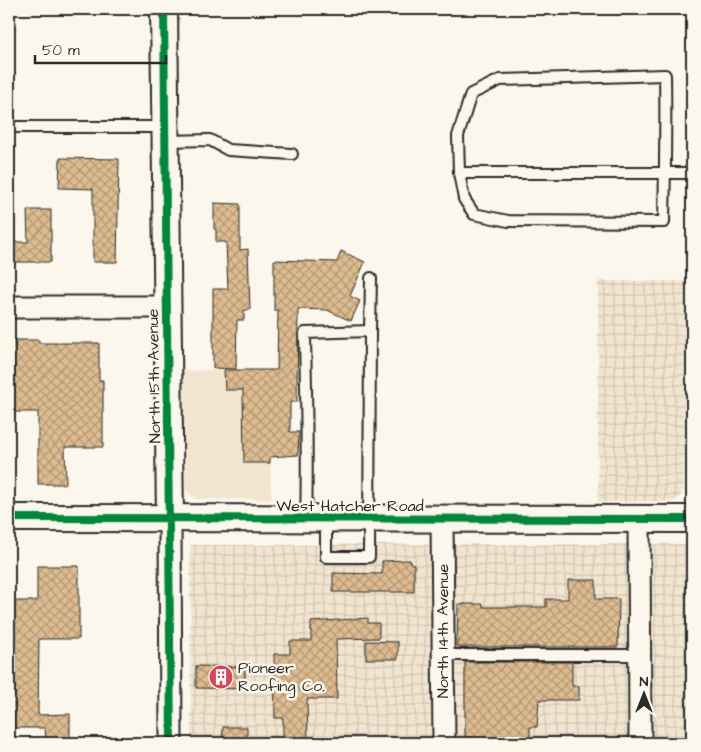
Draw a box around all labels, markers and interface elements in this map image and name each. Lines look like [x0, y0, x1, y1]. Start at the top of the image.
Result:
scale bar [35, 32, 166, 64]
text: 50 m [42, 40, 80, 61]
street label: North 15th Avenue [142, 308, 166, 444]
street label: West Hatcher Road [276, 495, 424, 517]
street label: North 14th Avenue [432, 563, 454, 698]
place label: Pioneer Roofing Co. [238, 657, 325, 698]
building icon: Pioneer Roofing Co. [208, 664, 234, 690]
north arrow [618, 670, 668, 720]
text: N [640, 672, 649, 692]

